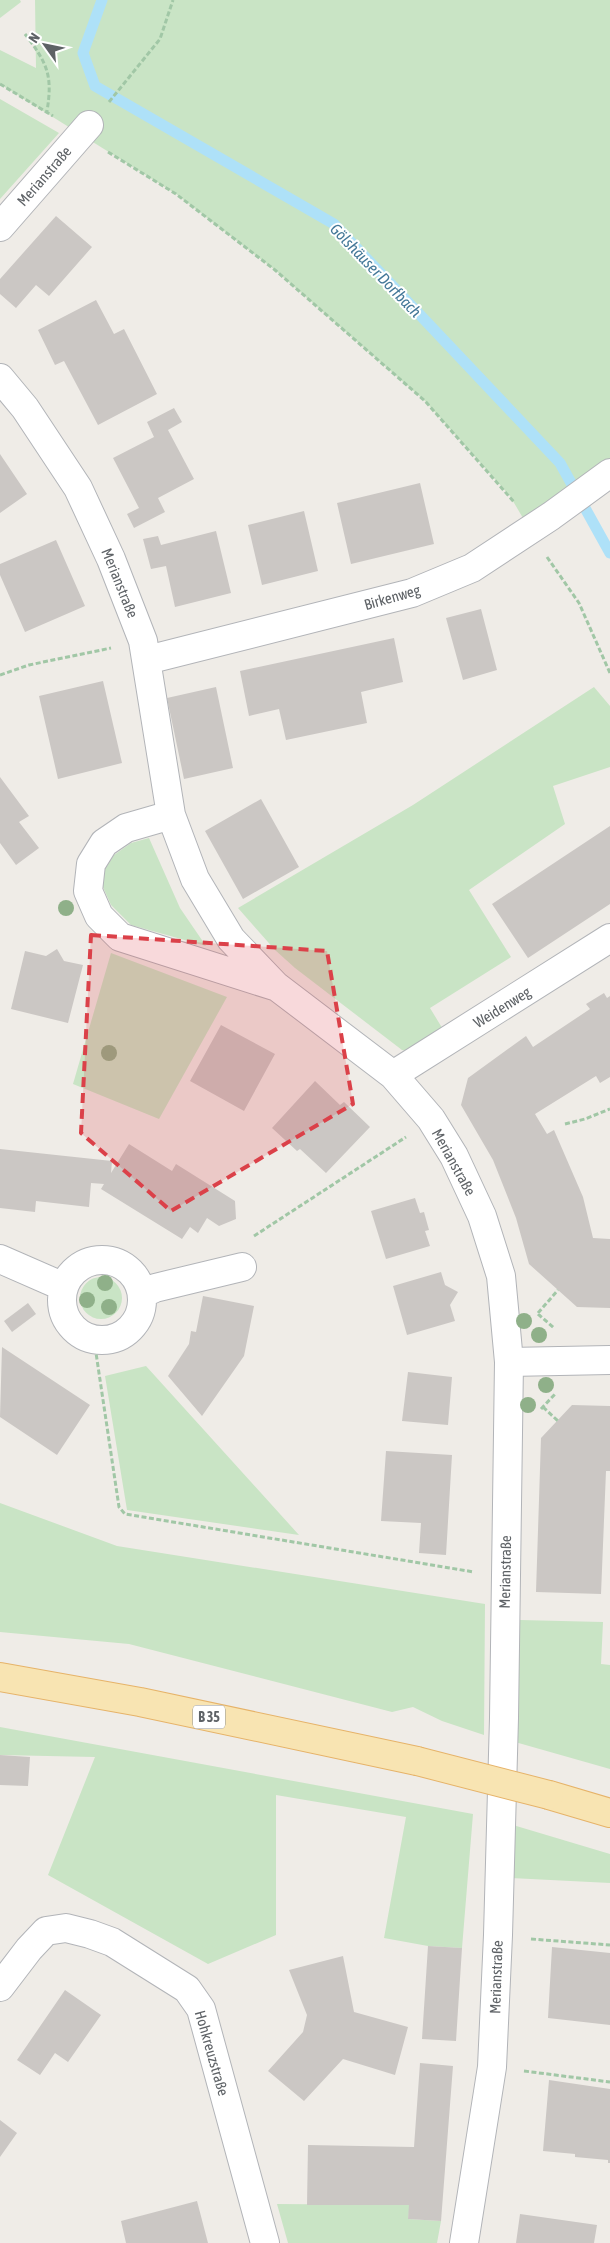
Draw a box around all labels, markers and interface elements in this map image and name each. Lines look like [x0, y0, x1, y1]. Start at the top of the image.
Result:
north arrow [20, 20, 70, 70]
text: N [25, 30, 43, 46]
street label: Merianstraße [13, 143, 75, 209]
water label: Gölshäuser Dorfbach [327, 220, 425, 321]
street label: Merianstraße [98, 546, 142, 620]
street label: Birkenweg [362, 581, 422, 613]
street label: Weidenweg [470, 983, 534, 1031]
street label: Merianstraße [429, 1126, 479, 1198]
street label: Merianstraße [496, 1535, 514, 1609]
road number: B 35 [193, 1705, 225, 1728]
street label: Merianstraße [486, 1940, 506, 2014]
street label: Hohkreuzstraße [192, 2008, 232, 2098]

